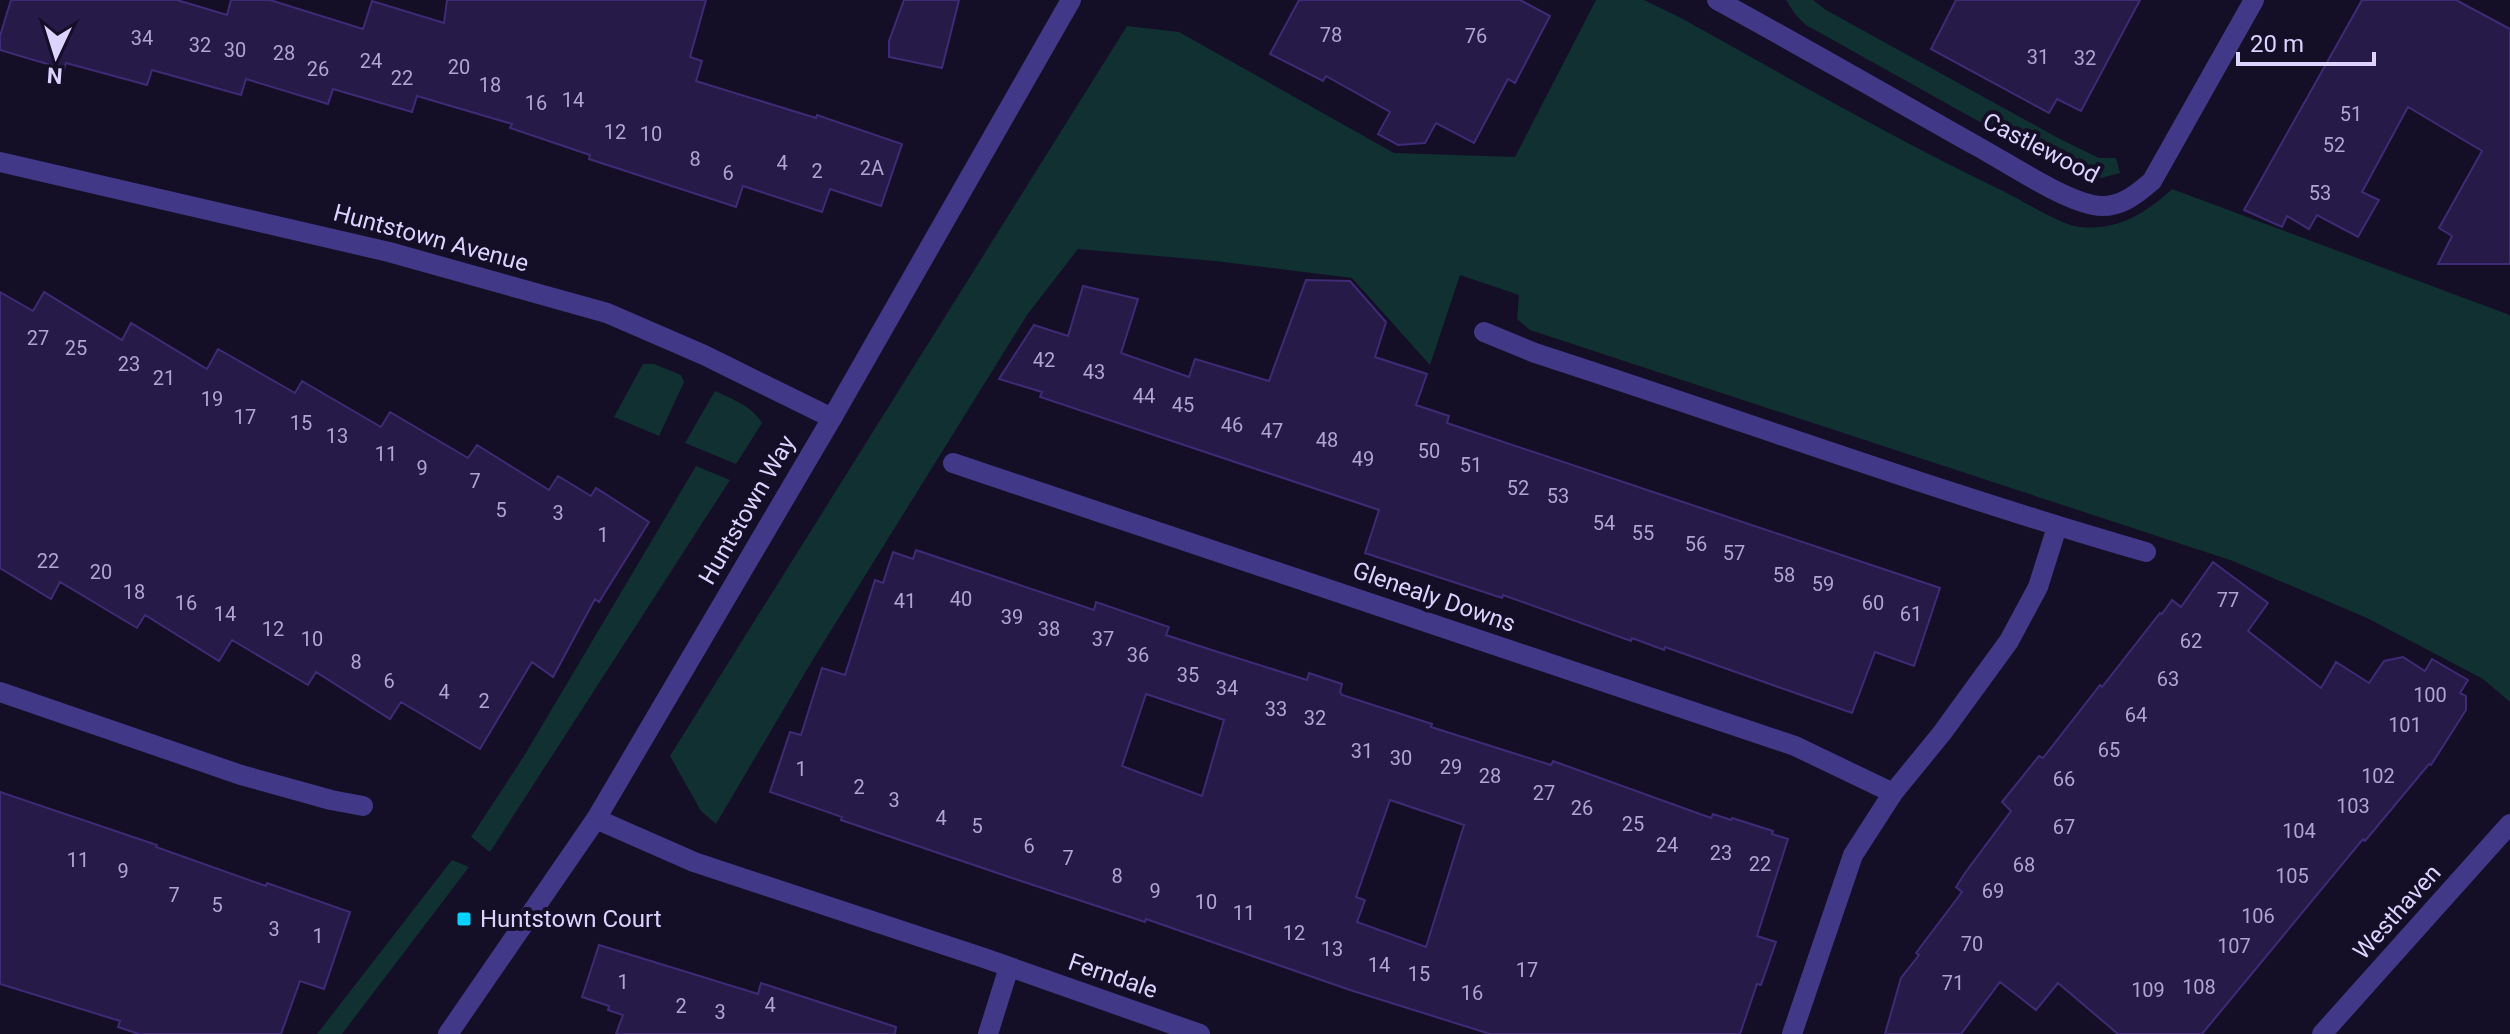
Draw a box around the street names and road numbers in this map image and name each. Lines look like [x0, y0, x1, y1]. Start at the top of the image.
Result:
street label: Castlewood [1978, 107, 2104, 189]
street label: Huntstown Avenue [330, 198, 532, 278]
street label: Huntstown Way [693, 430, 801, 590]
street label: Glenealy Downs [1349, 556, 1519, 638]
street label: Westhaven [2347, 859, 2447, 965]
street label: Ferndale [1065, 948, 1161, 1004]

